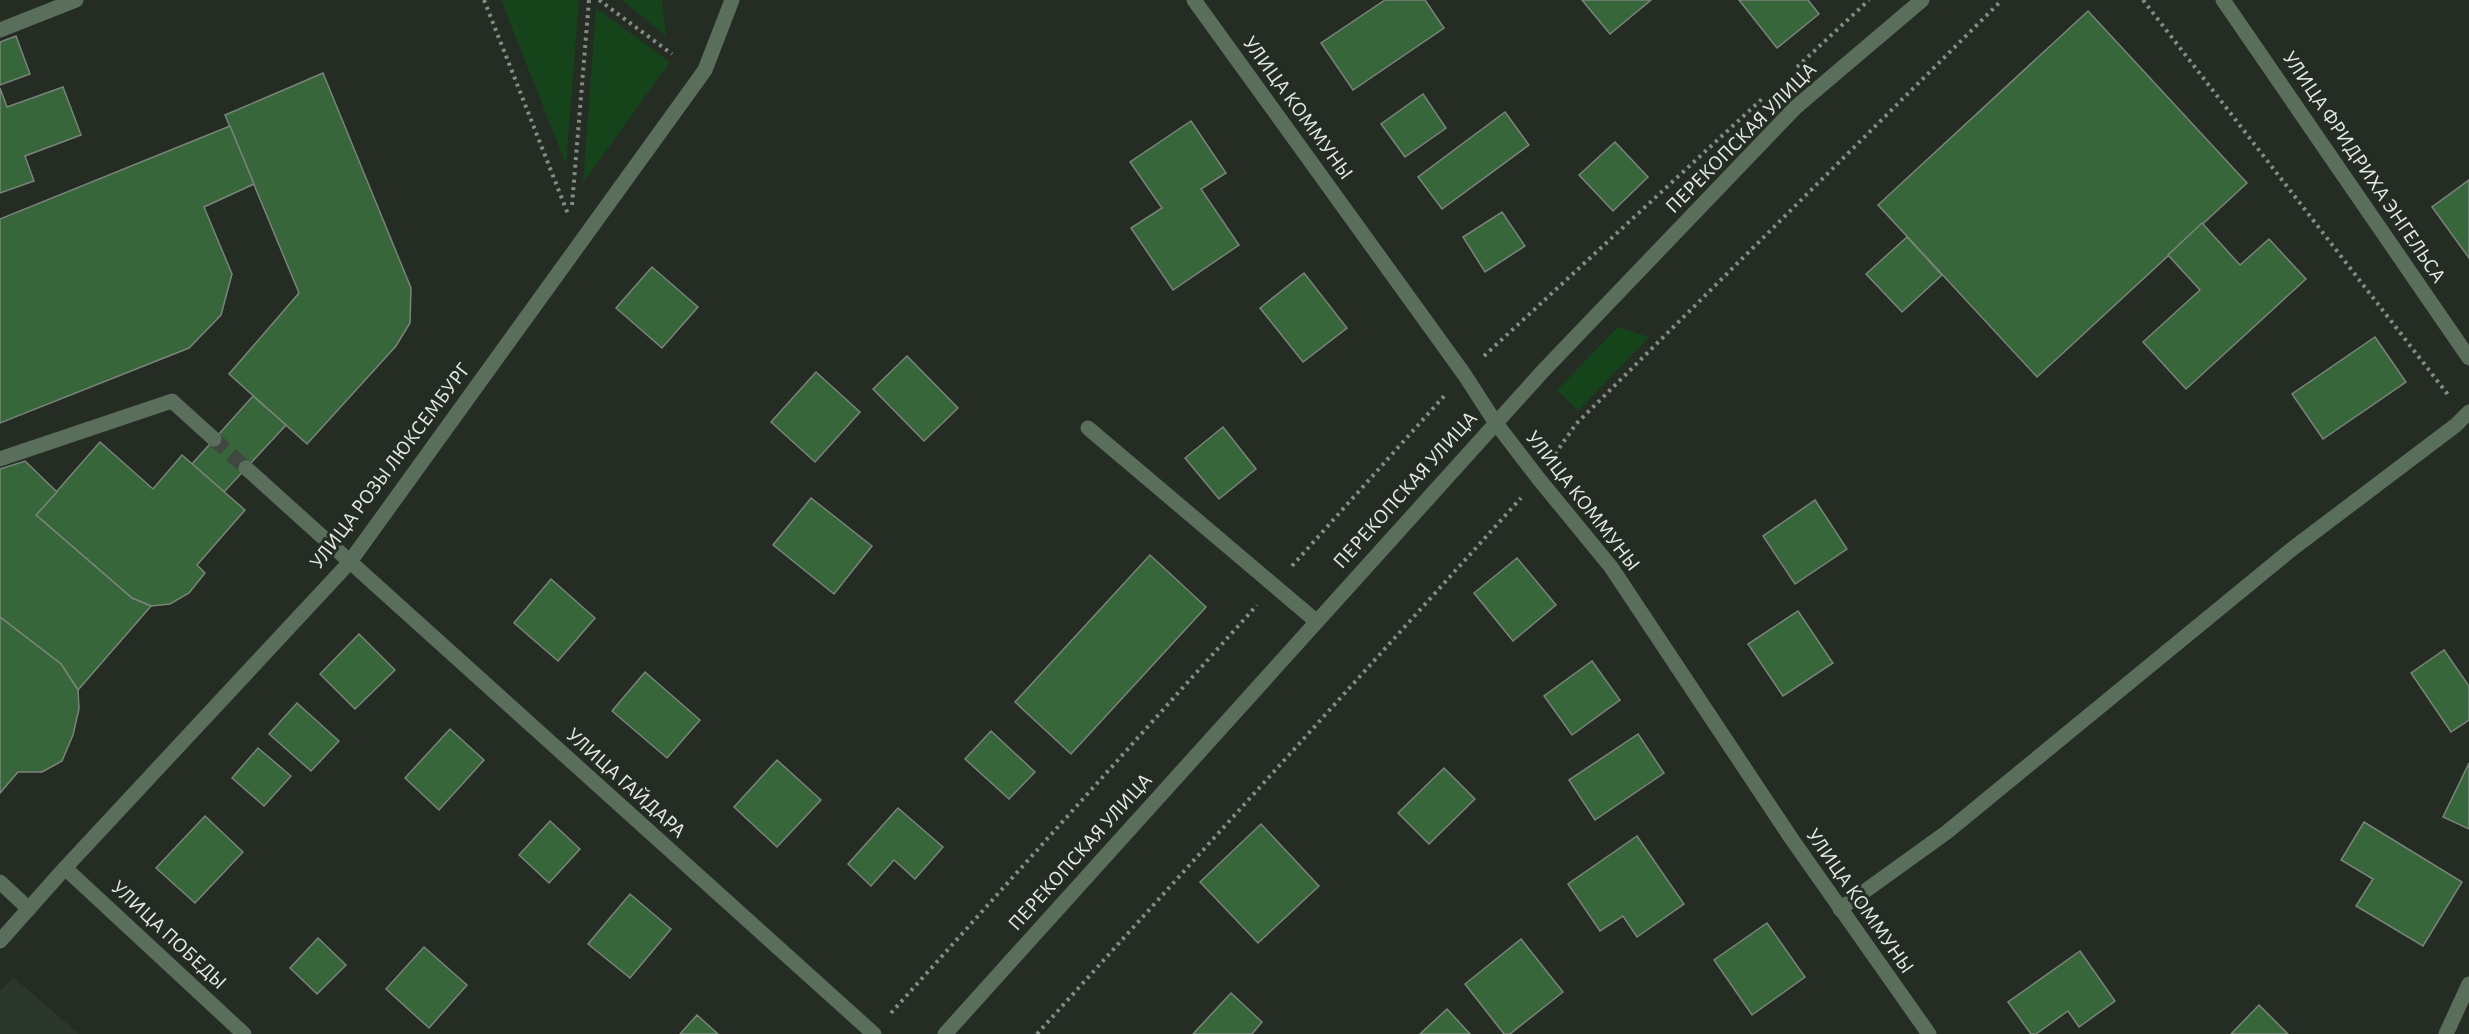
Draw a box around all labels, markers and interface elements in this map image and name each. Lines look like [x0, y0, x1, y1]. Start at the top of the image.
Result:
street label: УЛИЦА КОММУНЫ [1239, 32, 1357, 184]
street label: УЛИЦА ФРИДРИХА ЭНГЕЛЬСА [2279, 47, 2449, 287]
street label: ПЕРЕКОПСКАЯ УЛИЦА [1662, 59, 1820, 217]
street label: УЛИЦА РОЗЫ ЛЮКСЕМБУРГ [306, 359, 474, 573]
street label: ПЕРЕКОПСКАЯ УЛИЦА [1329, 407, 1481, 573]
street label: УЛИЦА КОММУНЫ [1522, 427, 1644, 575]
street label: УЛИЦА ГАЙДАРА [562, 723, 690, 842]
street label: ПЕРЕКОПСКАЯ УЛИЦА [1004, 769, 1156, 935]
street label: УЛИЦА КОММУНЫ [1802, 825, 1918, 977]
street label: УЛИЦА ПОБЕДЫ [107, 877, 231, 993]

